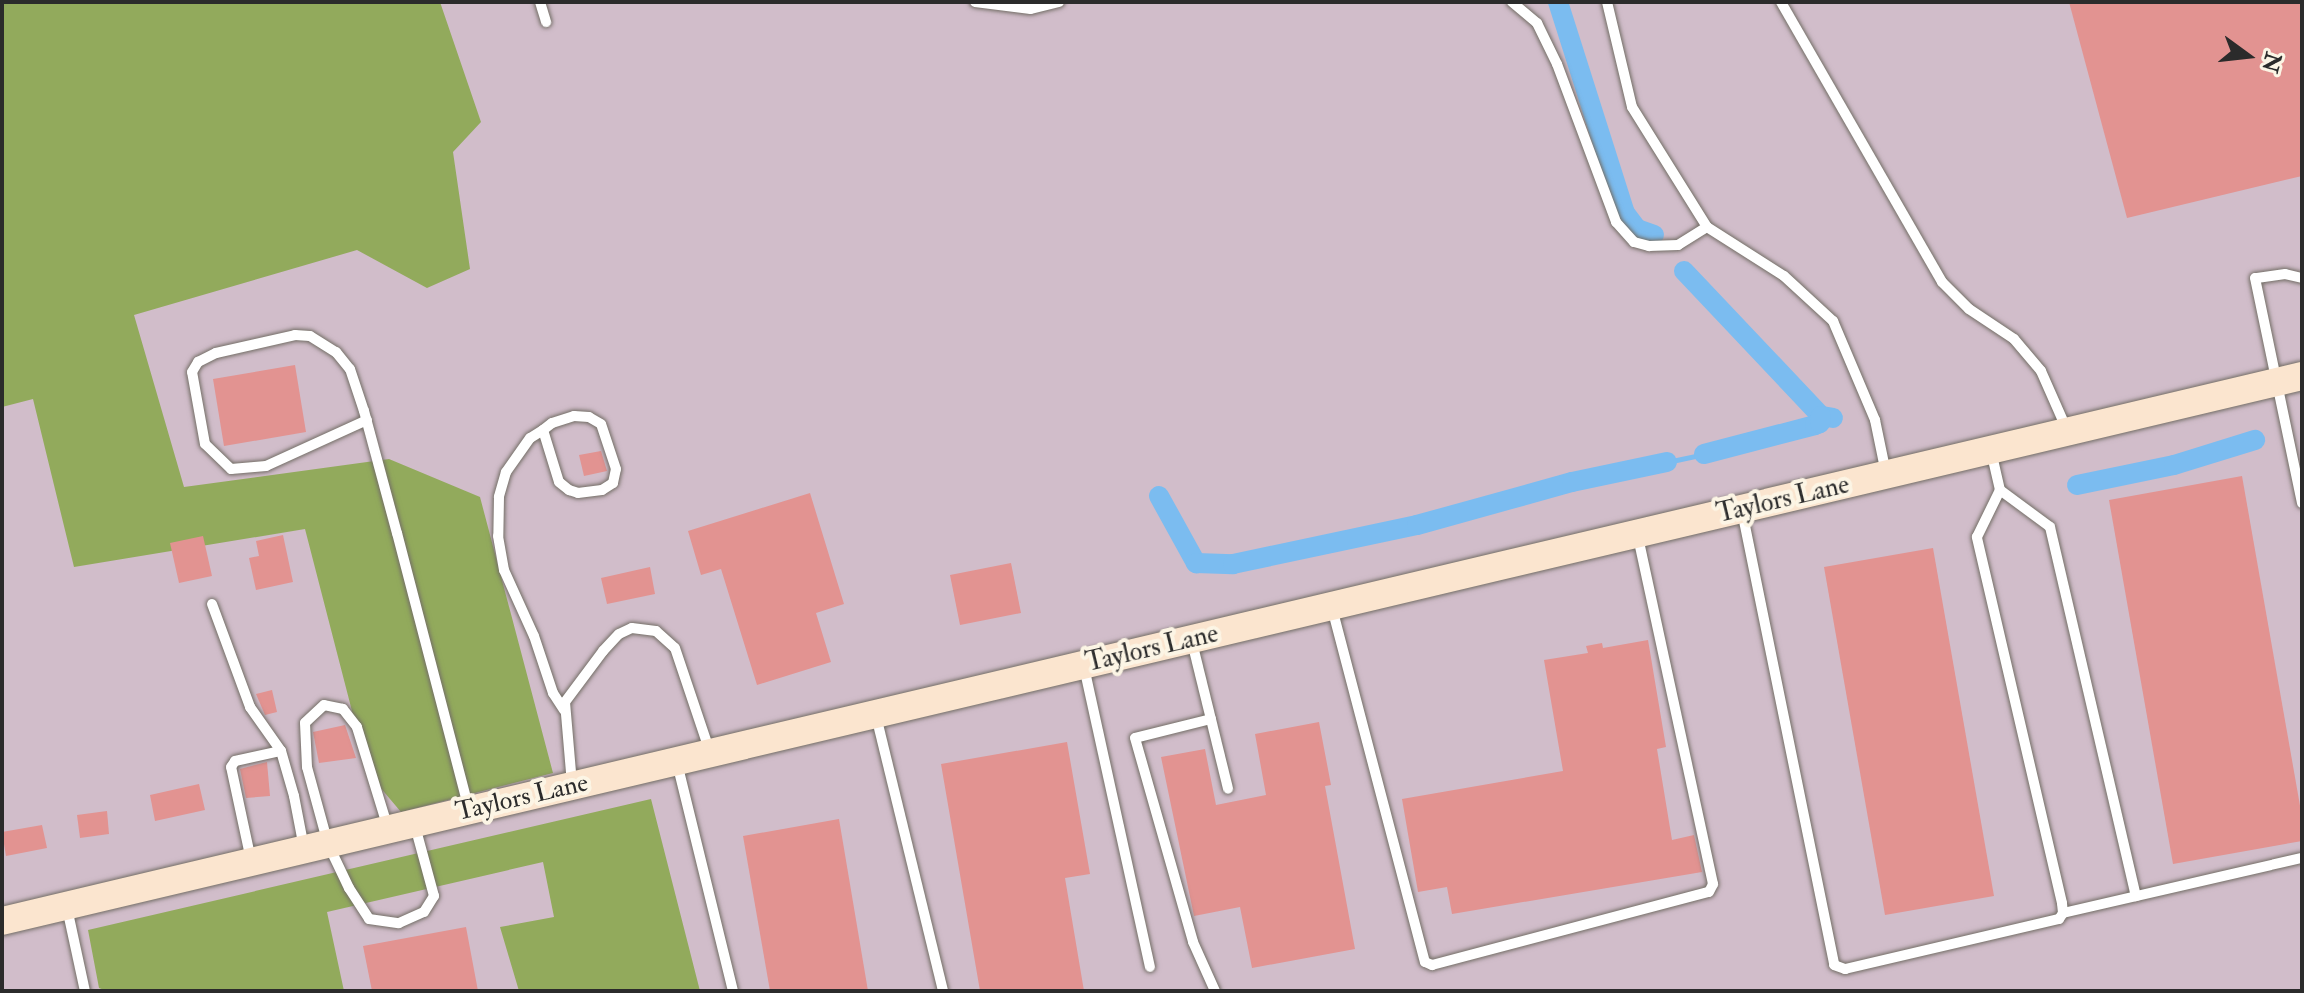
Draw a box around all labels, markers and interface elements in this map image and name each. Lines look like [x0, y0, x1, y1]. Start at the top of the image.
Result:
north arrow [2208, 16, 2288, 96]
text: N [2255, 49, 2287, 75]
street label: Taylors Lane [1714, 470, 1852, 530]
street label: Taylors Lane [1083, 619, 1221, 679]
street label: Taylors Lane [453, 768, 591, 828]

